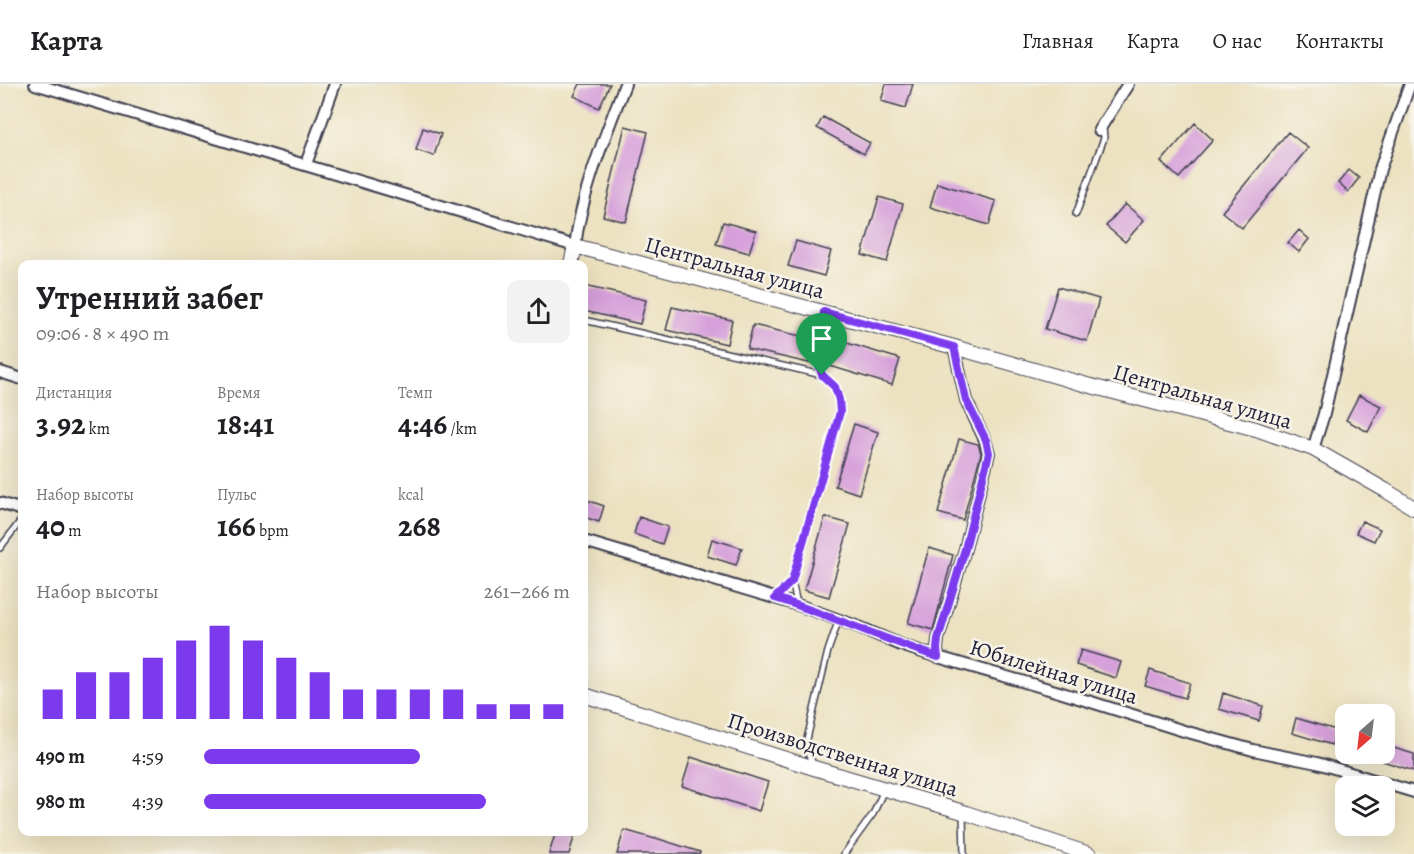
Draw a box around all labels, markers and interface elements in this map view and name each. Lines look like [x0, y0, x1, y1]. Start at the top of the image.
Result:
text: Карта [30, 22, 103, 60]
text: Главная [1022, 27, 1094, 55]
text: Карта [1127, 27, 1179, 55]
text: О нас [1212, 27, 1262, 55]
text: Контакты [1295, 27, 1384, 55]
street label: Центральная улица [642, 230, 829, 307]
text: Утренний забег [36, 275, 263, 320]
button: share [507, 280, 570, 343]
pin [796, 313, 847, 375]
text: 09:06 · 8 × 490 m [36, 320, 169, 347]
icon: arrive [805, 322, 838, 355]
street label: Центральная улица [1110, 357, 1296, 437]
text: Дистанция [36, 382, 112, 404]
text: Время [217, 382, 261, 404]
text: Темп [398, 382, 433, 404]
text: 3.92 [36, 404, 86, 444]
text: 18:41 [217, 404, 274, 444]
text: 4:46 [398, 404, 447, 444]
text: km [86, 418, 110, 440]
text: /km [447, 418, 477, 440]
text: Набор высоты [36, 484, 134, 506]
text: Пульс [217, 484, 257, 506]
text: kcal [398, 484, 424, 506]
text: 40 [36, 506, 65, 546]
text: 166 [217, 506, 256, 546]
text: 268 [398, 506, 441, 546]
text: m [65, 520, 82, 542]
text: bpm [256, 520, 289, 542]
text: Набор высоты [36, 578, 159, 605]
text: 261–266 m [484, 578, 570, 605]
street label: Юбилейная улица [966, 632, 1142, 712]
north arrow [1335, 704, 1395, 764]
map controls [1335, 704, 1395, 836]
street label: Производственная улица [724, 706, 963, 805]
text: 490 m [36, 743, 85, 770]
text: 4:59 [132, 743, 164, 770]
button: layers [1335, 776, 1395, 836]
text: 980 m [36, 788, 85, 815]
text: 4:39 [132, 788, 163, 815]

